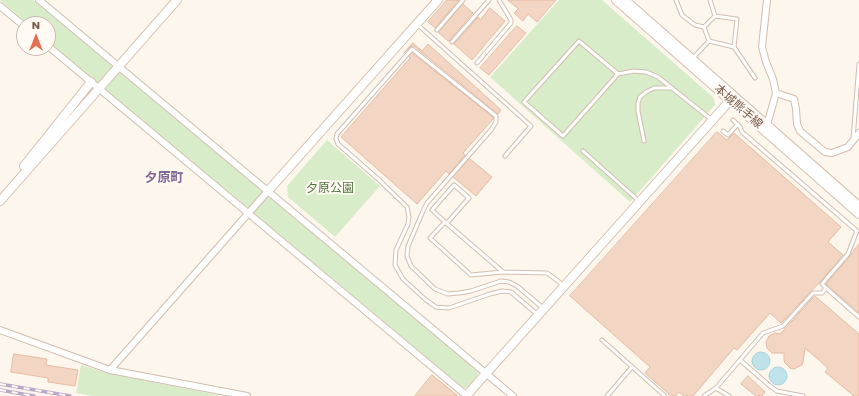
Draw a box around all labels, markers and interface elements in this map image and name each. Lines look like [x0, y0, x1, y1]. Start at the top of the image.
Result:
north arrow [16, 16, 56, 56]
text: N [32, 17, 40, 33]
street label: 本城熊手線 [711, 82, 765, 132]
district label: 夕原町 [145, 171, 183, 187]
park label: 夕原公園 [306, 182, 354, 196]

